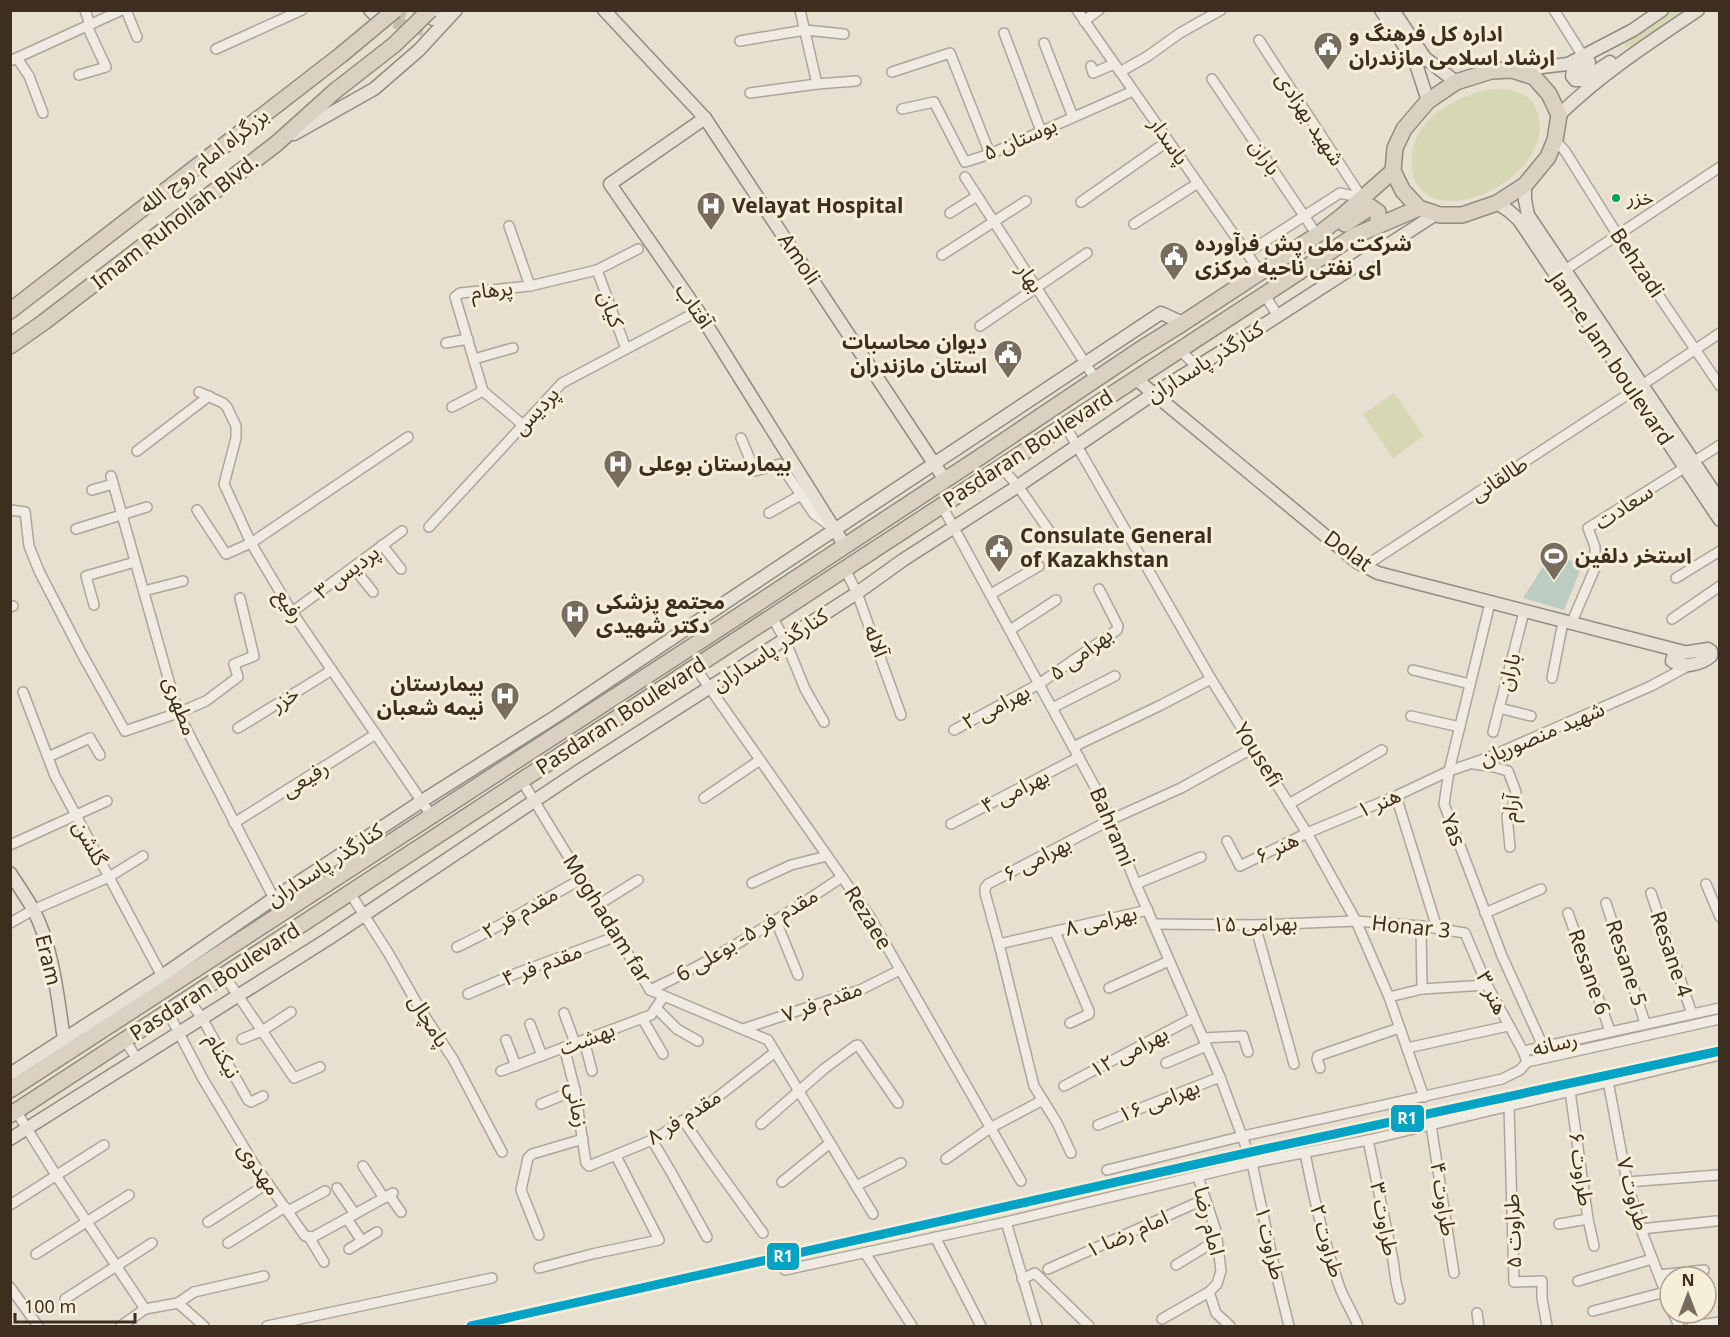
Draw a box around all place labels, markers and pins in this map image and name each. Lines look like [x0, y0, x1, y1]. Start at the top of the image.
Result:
place label: اداره کل فرهنگ و ارشاد اسلامی مازندران [1349, 12, 1555, 80]
public building icon: اداره کل فرهنگ و ارشاد اسلامی مازندران [1312, 30, 1344, 72]
place label: خزر [1626, 178, 1654, 220]
place label: Velayat Hospital [732, 184, 903, 228]
hospital icon: Velayat Hospital [695, 190, 727, 232]
marker: خزر [1610, 192, 1622, 204]
place label: شرکت ملی پش فرآورده ای نفتی ناحیه مرکزی [1195, 222, 1412, 290]
public building icon: شرکت ملی پش فرآورده ای نفتی ناحیه مرکزی [1158, 240, 1190, 282]
place label: دیوان محاسبات استان مازندران [842, 320, 987, 388]
public building icon: دیوان محاسبات استان مازندران [992, 338, 1024, 380]
place label: بیمارستان بوعلی [639, 442, 792, 486]
hospital icon: بیمارستان بوعلی [602, 448, 634, 490]
place label: Consulate General of Kazakhstan [1020, 514, 1213, 582]
public building icon: Consulate General of Kazakhstan [983, 532, 1015, 574]
place label: استخر دلفین [1575, 534, 1692, 578]
sports icon: استخر دلفین [1538, 540, 1570, 582]
place label: مجتمع پزشکی دکتر شهیدی [596, 580, 725, 648]
hospital icon: مجتمع پزشکی دکتر شهیدی [559, 598, 591, 640]
place label: بیمارستان نیمه شعبان [377, 662, 484, 730]
hospital icon: بیمارستان نیمه شعبان [489, 680, 521, 722]

